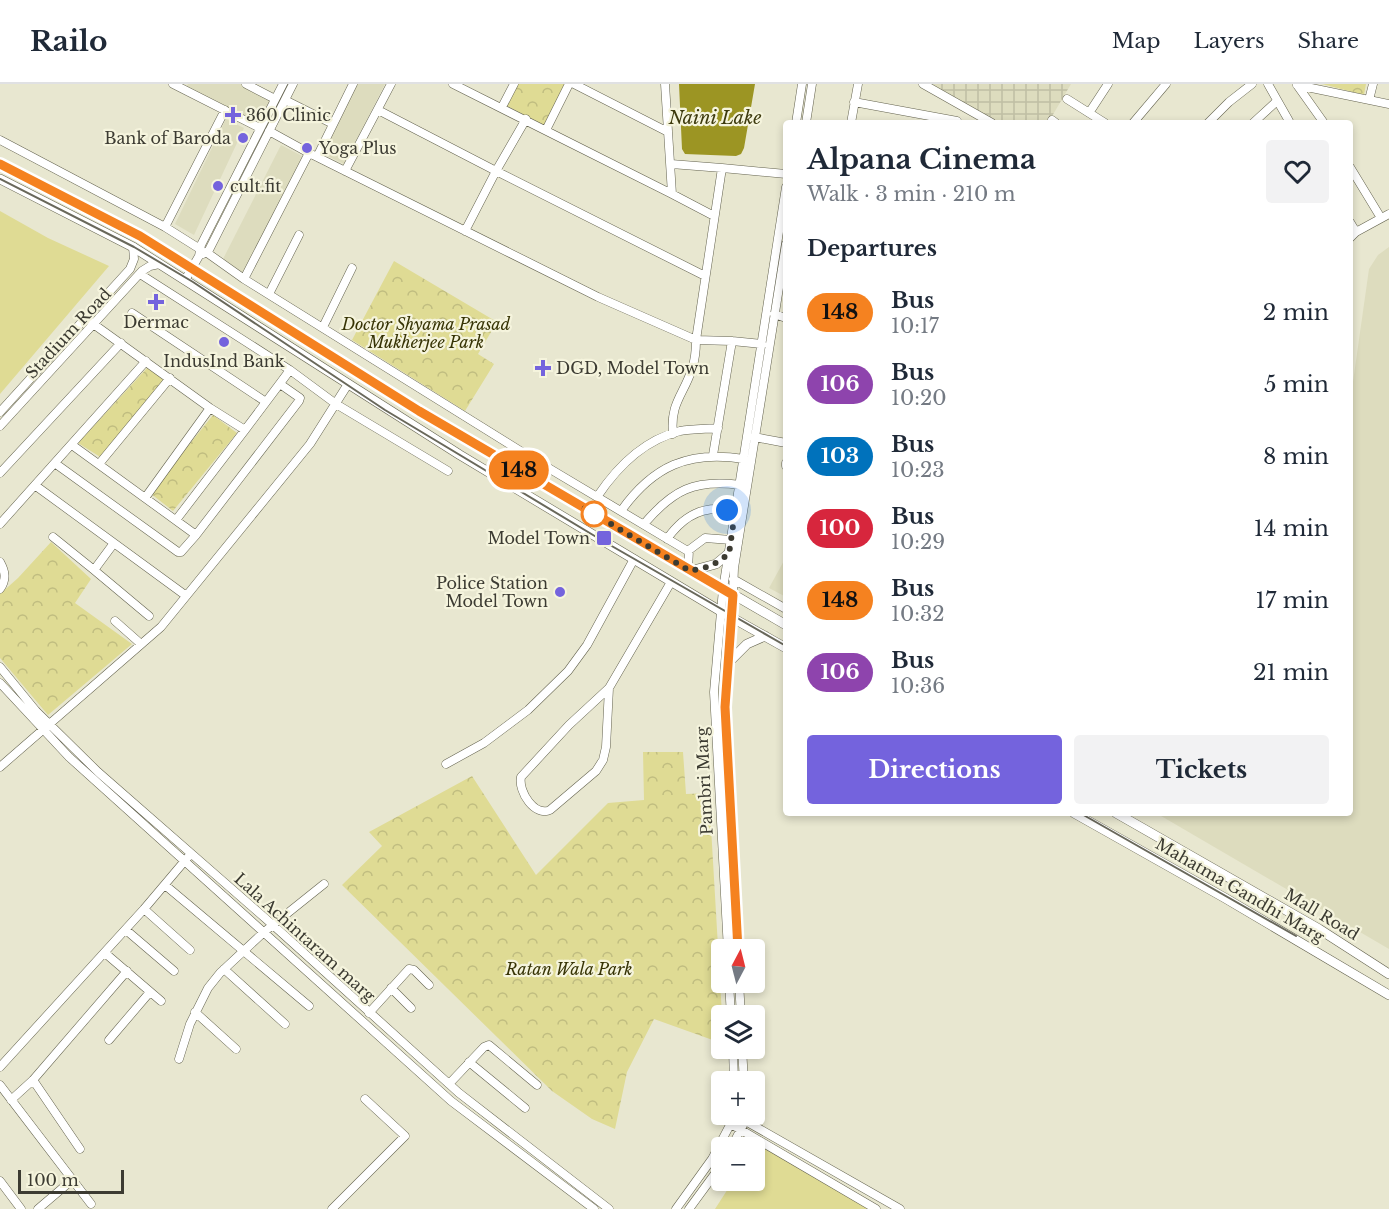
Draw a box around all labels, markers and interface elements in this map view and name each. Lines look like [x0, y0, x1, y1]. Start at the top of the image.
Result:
text: Railo [30, 24, 107, 59]
text: Map [1112, 28, 1161, 54]
text: Layers [1194, 28, 1265, 54]
text: Share [1298, 28, 1359, 54]
place label: 360 Clinic [246, 105, 331, 125]
marker: 360 Clinic [224, 106, 242, 124]
water label: Naini Lake [667, 107, 762, 129]
place label: Bank of Baroda [104, 128, 231, 148]
marker: Bank of Baroda [236, 131, 250, 145]
place label: Yoga Plus [318, 138, 397, 158]
button: heart [1266, 140, 1329, 203]
marker: Yoga Plus [300, 141, 314, 155]
text: Alpana Cinema [807, 142, 1036, 177]
place label: cult.fit [230, 176, 281, 196]
marker: cult.fit [211, 179, 225, 193]
text: Walk · 3 min · 210 m [807, 182, 1016, 206]
text: Departures [807, 235, 937, 262]
street label: Stadium Road [21, 283, 115, 382]
text: Bus [891, 287, 934, 314]
marker: Dermac [147, 293, 165, 311]
text: 148 [822, 299, 858, 325]
text: 2 min [1263, 299, 1329, 326]
place label: Dermac [123, 312, 189, 332]
park label: Doctor Shyama Prasad Mukherjee Park [341, 314, 511, 352]
text: 10:17 [891, 314, 939, 338]
marker: IndusInd Bank [217, 335, 231, 349]
place label: IndusInd Bank [163, 351, 285, 371]
place label: DGD, Model Town [556, 358, 709, 378]
marker: DGD, Model Town [534, 359, 552, 377]
text: Bus [891, 359, 934, 386]
text: 106 [820, 371, 860, 397]
text: 5 min [1264, 371, 1329, 398]
text: 10:20 [891, 386, 947, 410]
text: Bus [891, 431, 934, 458]
text: 103 [821, 443, 859, 469]
text: 8 min [1263, 443, 1329, 470]
line badge: 148 [484, 450, 554, 490]
text: 148 [501, 457, 537, 483]
text: 10:23 [891, 458, 945, 482]
your location [712, 495, 742, 525]
unlabelled marker [581, 501, 607, 527]
text: Bus [891, 503, 934, 530]
text: 100 [820, 515, 860, 541]
text: 14 min [1254, 515, 1329, 542]
place label: Model Town [487, 528, 590, 548]
marker: Model Town [595, 529, 613, 547]
text: 10:29 [891, 530, 945, 554]
place label: Police Station Model Town [436, 573, 548, 611]
text: Bus [891, 575, 934, 602]
marker: Police Station Model Town [553, 585, 567, 599]
text: 148 [822, 587, 858, 613]
text: 17 min [1256, 587, 1329, 614]
text: 10:32 [891, 602, 945, 626]
text: Bus [891, 647, 934, 674]
text: 106 [820, 659, 860, 685]
text: 21 min [1253, 659, 1329, 686]
text: 10:36 [891, 674, 945, 698]
street label: Pambri Marg [691, 726, 717, 836]
button: Directions [807, 735, 1062, 804]
button: Tickets [1074, 735, 1329, 804]
street label: Mahatma Gandhi Marg [1152, 833, 1328, 947]
street label: Lala Achintaram marg [230, 868, 380, 1006]
street label: Mall Road [1281, 884, 1363, 944]
north arrow [711, 939, 765, 993]
map controls [711, 939, 765, 1191]
park label: Ratan Wala Park [504, 959, 633, 979]
button: layers [711, 1005, 765, 1059]
button: + [711, 1071, 765, 1125]
button: − [711, 1137, 765, 1191]
scale bar [18, 1167, 124, 1194]
text: 100 m [27, 1170, 79, 1190]

